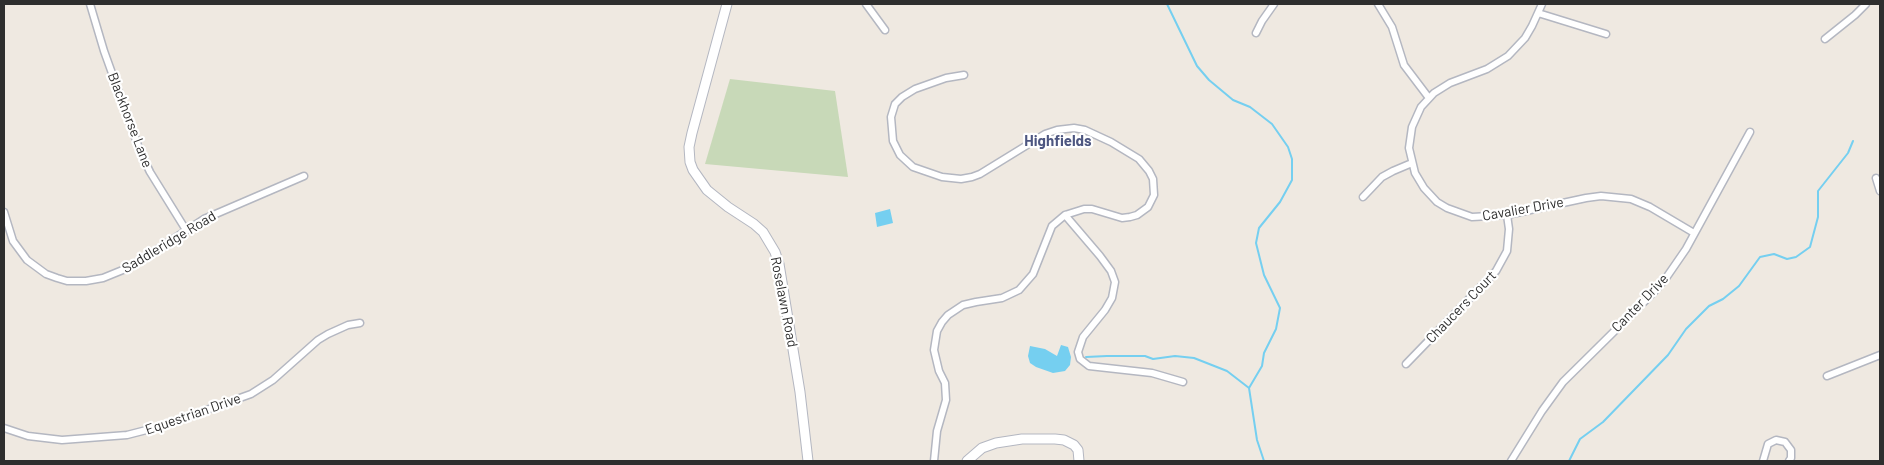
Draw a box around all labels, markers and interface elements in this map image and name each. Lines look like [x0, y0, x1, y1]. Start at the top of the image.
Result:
street label: Blackhorse Lane [104, 70, 156, 170]
district label: Highfields [1024, 132, 1092, 150]
street label: Cavalier Drive [1481, 194, 1565, 224]
street label: Saddleridge Road [119, 207, 219, 277]
street label: Roselawn Road [767, 255, 801, 349]
street label: Chaucers Court [1422, 267, 1500, 347]
street label: Canter Drive [1608, 270, 1672, 336]
street label: Equestrian Drive [143, 390, 243, 438]

